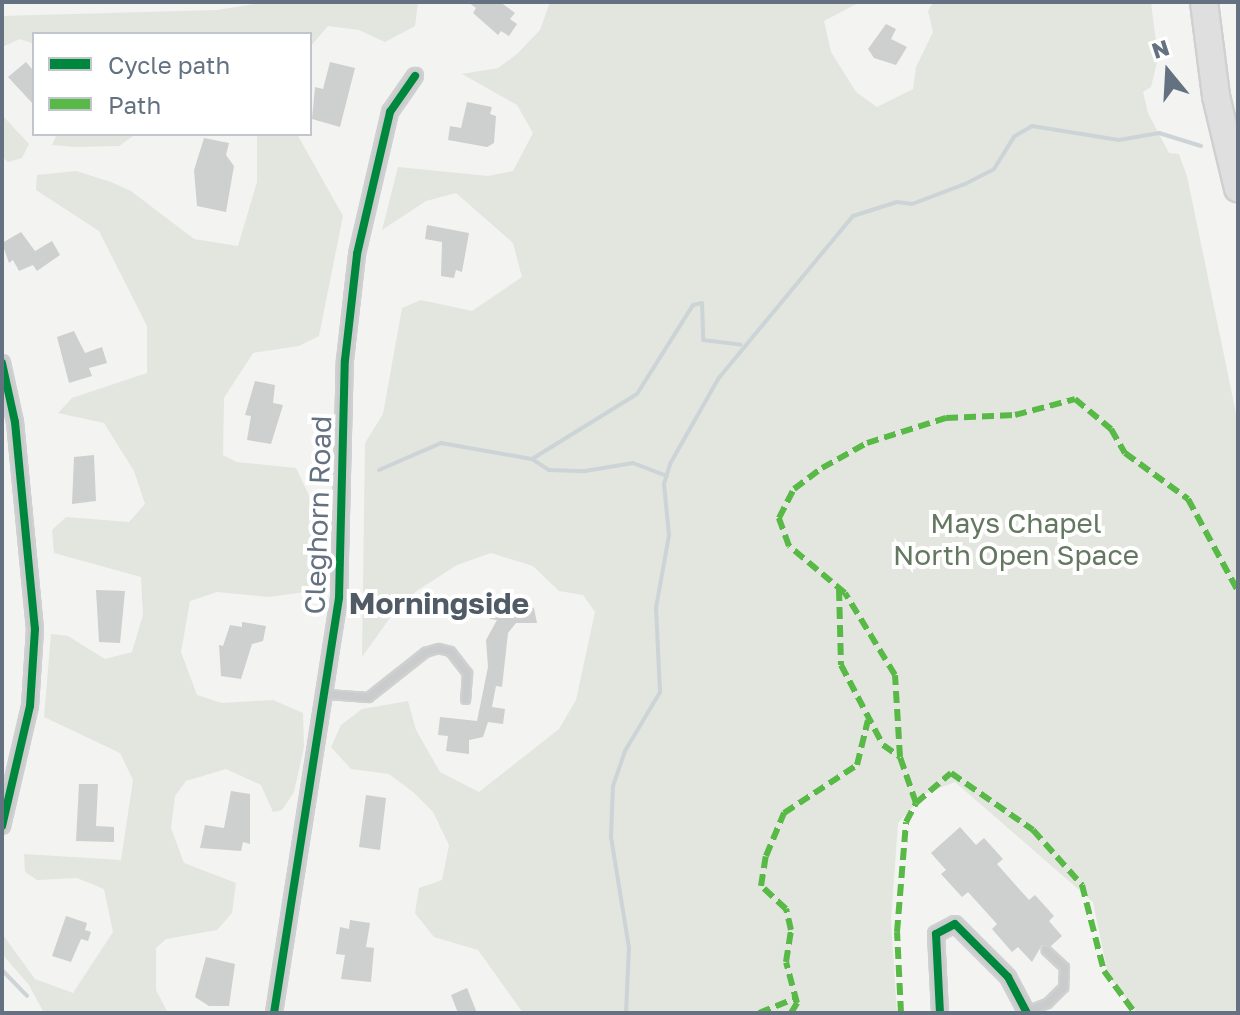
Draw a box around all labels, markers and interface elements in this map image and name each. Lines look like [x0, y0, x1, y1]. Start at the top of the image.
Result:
legend [32, 32, 312, 136]
north arrow [1128, 32, 1208, 112]
text: N [1148, 33, 1173, 64]
text: Cycle path [108, 50, 230, 79]
text: Path [108, 90, 161, 119]
street label: Cleghorn Road [298, 415, 338, 615]
park label: Mays Chapel North Open Space [893, 506, 1139, 572]
district label: Morningside [349, 585, 529, 621]

